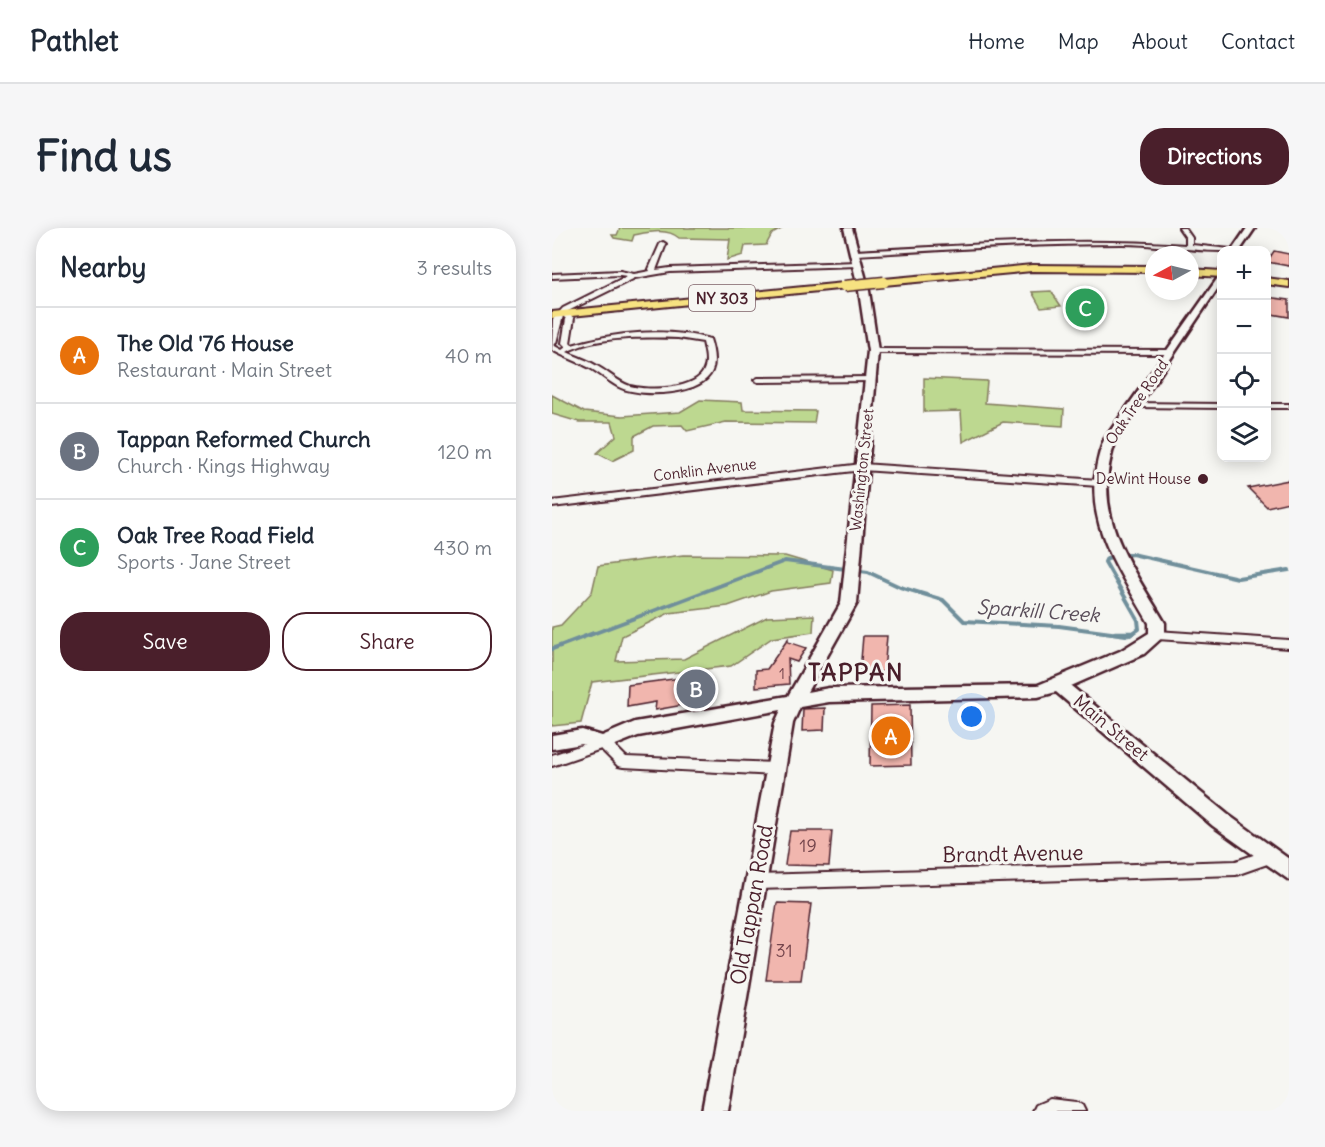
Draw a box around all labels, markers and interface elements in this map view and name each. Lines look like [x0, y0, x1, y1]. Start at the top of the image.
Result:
text: Pathlet [30, 23, 119, 59]
text: Home [968, 28, 1025, 55]
text: Map [1058, 28, 1099, 55]
text: About [1132, 28, 1188, 55]
text: Contact [1221, 28, 1295, 55]
button: Directions [1140, 128, 1289, 185]
text: Find us [36, 130, 172, 182]
north arrow [1145, 246, 1199, 300]
map controls [1217, 246, 1271, 462]
button: + [1217, 246, 1271, 300]
text: Nearby [60, 251, 146, 284]
text: 3 results [416, 255, 492, 280]
road number: NY 303 [689, 285, 755, 311]
pin: C [1066, 286, 1104, 331]
button: − [1217, 300, 1271, 354]
text: The Old '76 House [117, 329, 294, 357]
text: A [73, 343, 86, 368]
text: 40 m [445, 343, 492, 368]
button: locate [1217, 354, 1271, 408]
street label: Oak Tree Road [1101, 355, 1172, 448]
text: Restaurant · Main Street [117, 357, 332, 382]
street label: Washington Street [846, 408, 877, 532]
button: layers [1217, 408, 1271, 462]
text: Tappan Reformed Church [117, 425, 371, 453]
text: B [73, 439, 86, 464]
text: 120 m [438, 439, 492, 464]
text: Church · Kings Highway [117, 453, 330, 478]
street label: Conklin Avenue [652, 454, 758, 485]
place label: DeWint House [1096, 469, 1191, 488]
marker: DeWint House [1196, 472, 1210, 486]
text: Oak Tree Road Field [117, 521, 314, 549]
text: C [73, 535, 86, 560]
text: 430 m [434, 535, 492, 560]
text: Sports · Jane Street [117, 549, 291, 574]
water label: Sparkill Creek [976, 594, 1102, 627]
button: Save [60, 612, 270, 671]
button: Share [282, 612, 492, 671]
district label: TAPPAN [808, 657, 904, 687]
house number: 1 [779, 664, 785, 683]
pin: B [676, 666, 716, 712]
street label: Main Street [1069, 689, 1154, 766]
your location [957, 702, 986, 731]
pin: A [872, 714, 910, 758]
street label: Old Tappan Road [724, 823, 779, 987]
house number: 19 [799, 834, 817, 857]
street label: Brandt Avenue [942, 839, 1084, 868]
house number: 31 [775, 939, 793, 962]

